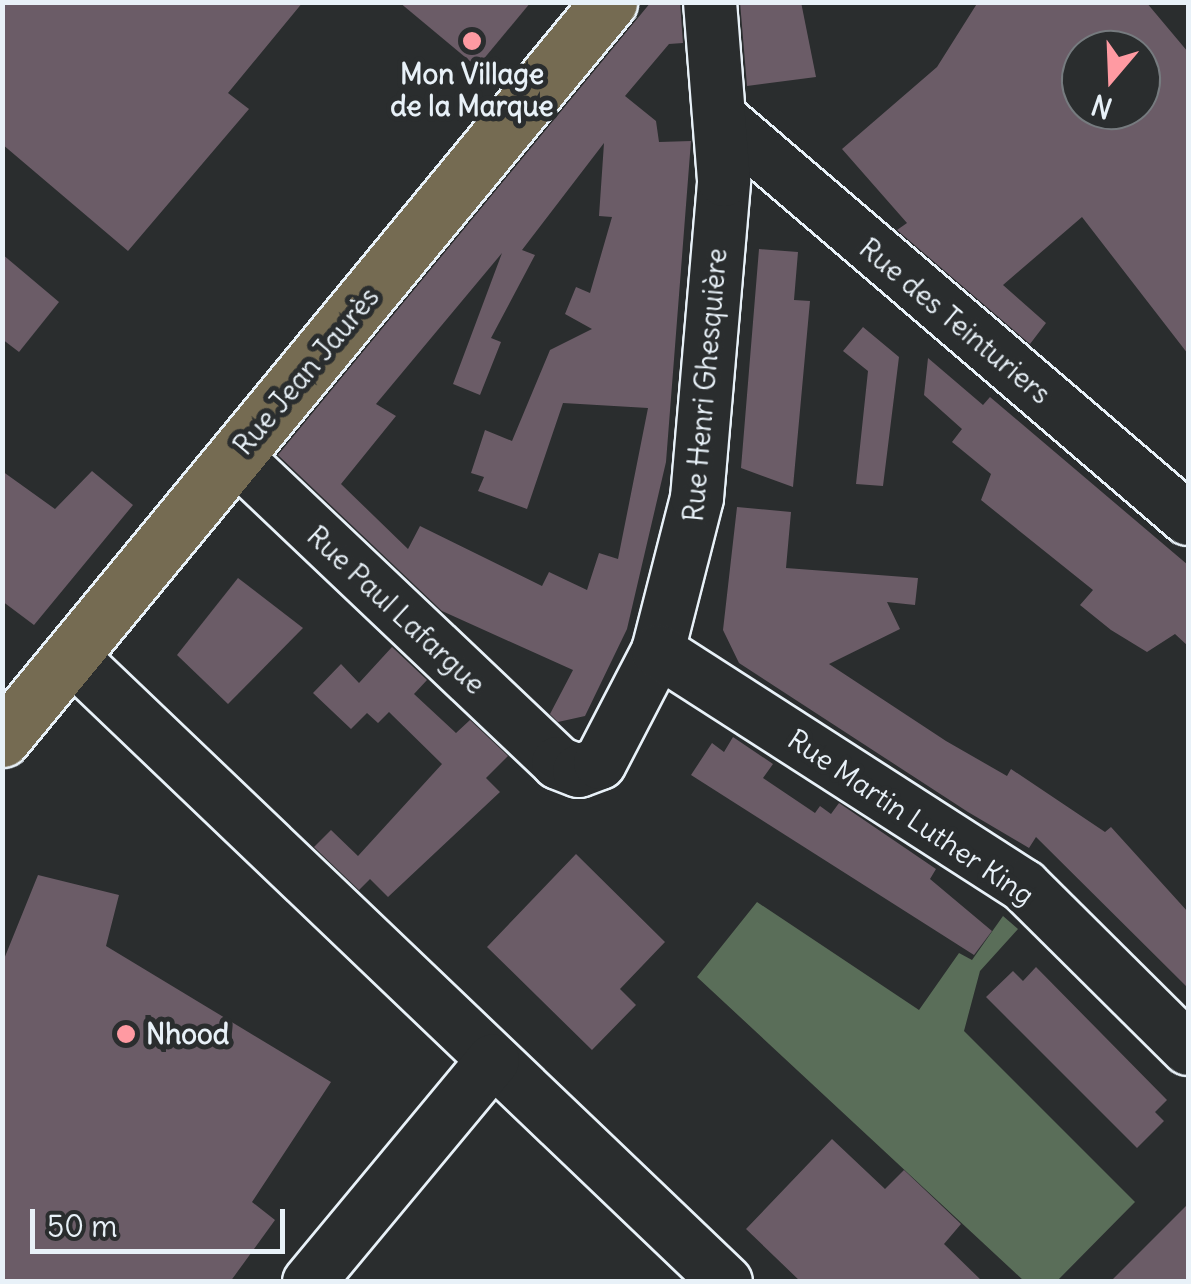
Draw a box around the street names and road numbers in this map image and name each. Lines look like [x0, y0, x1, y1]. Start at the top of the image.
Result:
street label: Rue des Teinturiers [853, 231, 1057, 411]
street label: Rue Henri Ghesquière [676, 247, 734, 523]
street label: Rue Jean Jaurès [226, 280, 386, 462]
street label: Rue Paul Lafargue [300, 519, 492, 701]
street label: Rue Martin Luther King [782, 722, 1040, 912]

